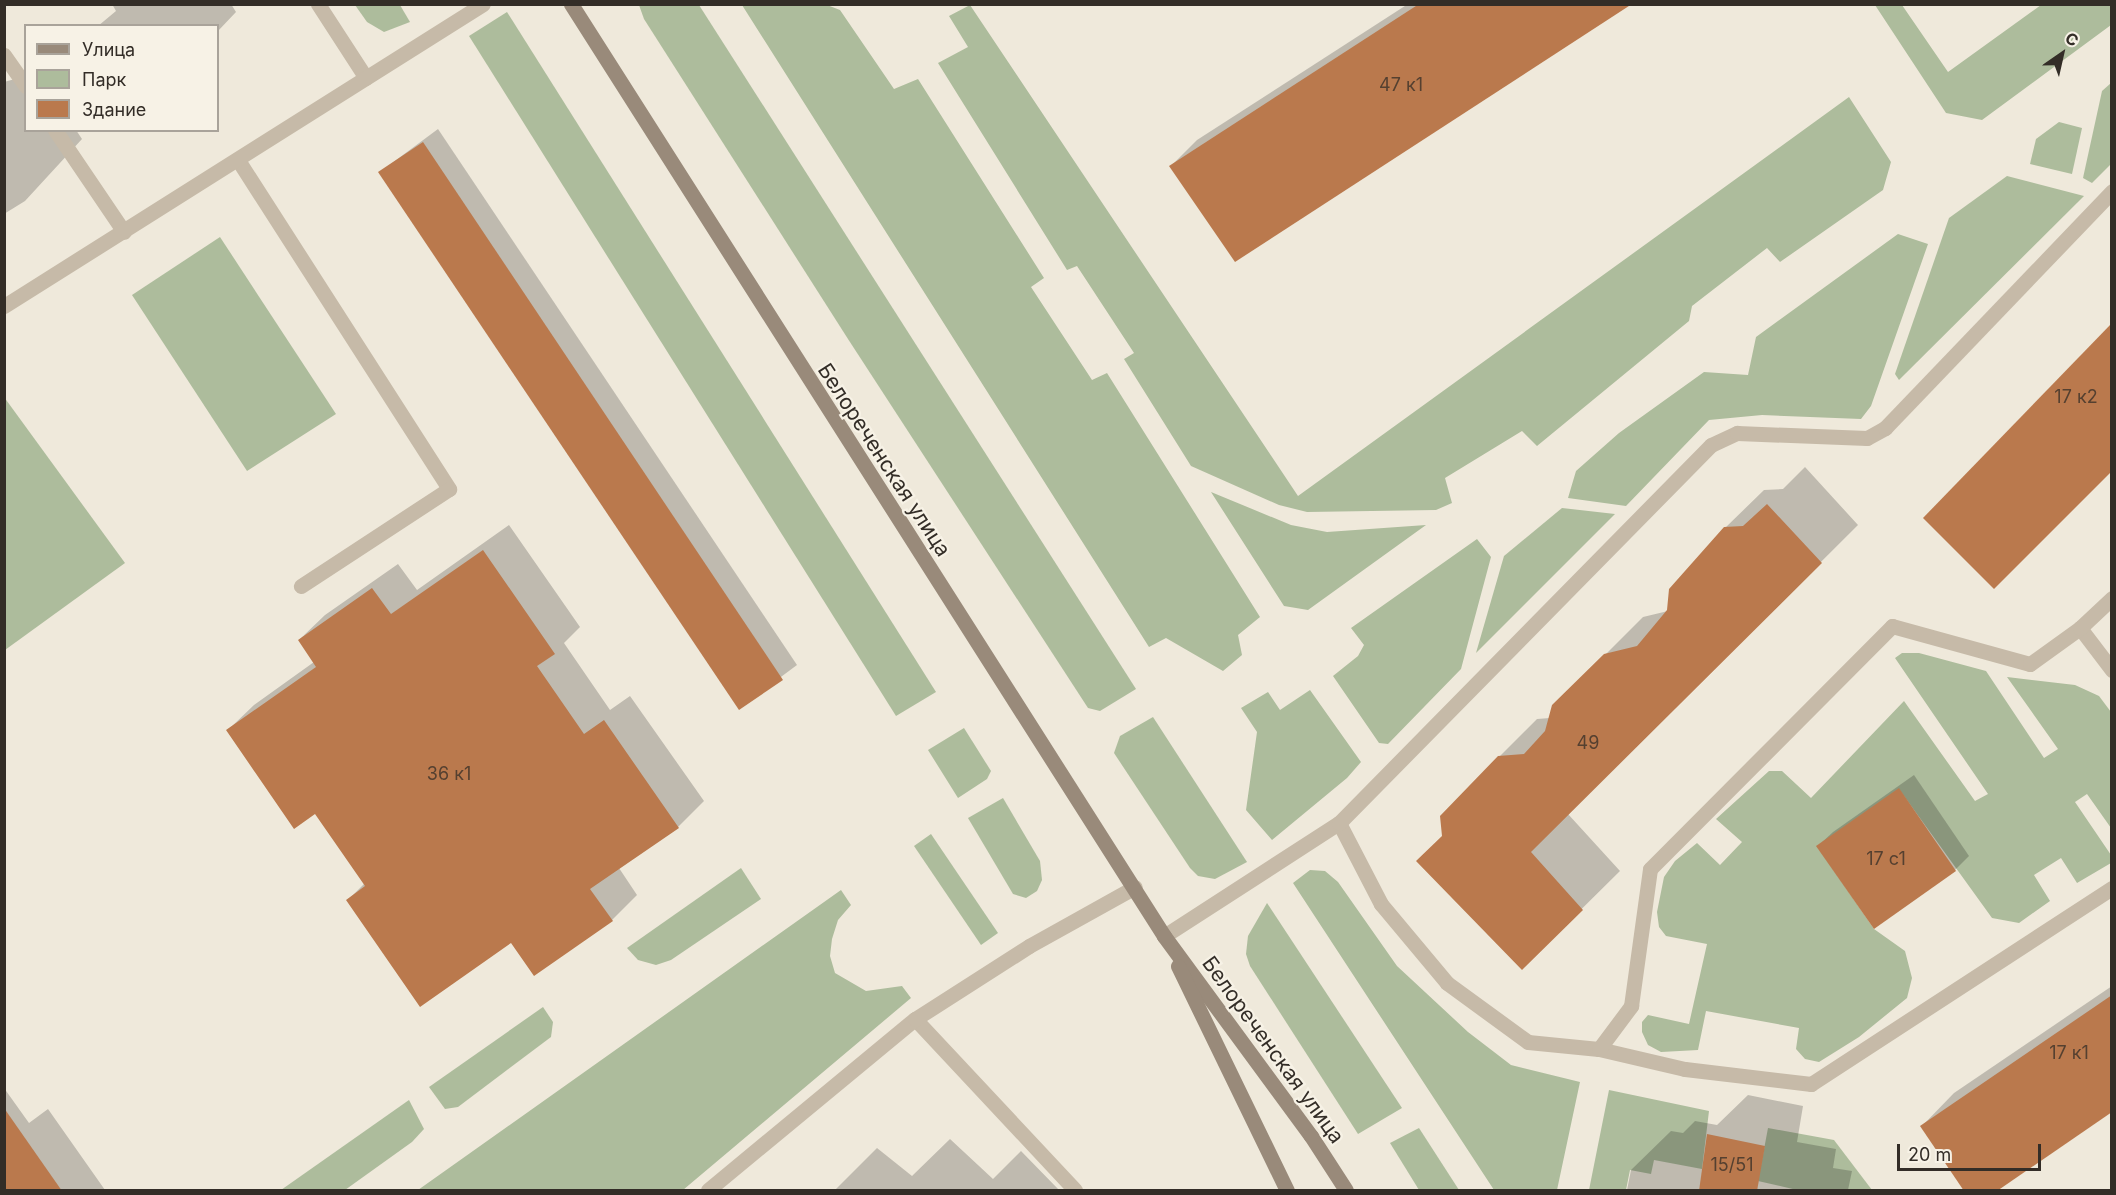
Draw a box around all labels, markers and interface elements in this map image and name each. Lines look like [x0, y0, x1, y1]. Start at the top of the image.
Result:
legend [24, 24, 219, 132]
north arrow [2032, 24, 2092, 84]
text: С [2062, 27, 2083, 51]
text: Улица [82, 39, 135, 60]
text: Парк [82, 69, 126, 90]
house number: 47 к1 [1379, 74, 1423, 96]
text: Здание [82, 99, 146, 120]
street label: Белореченская улица [812, 359, 956, 561]
house number: 17 к2 [2054, 386, 2098, 408]
house number: 49 [1577, 732, 1599, 754]
house number: 36 к1 [427, 763, 471, 785]
house number: 17 с1 [1866, 848, 1906, 870]
street label: Белореченская улица [1197, 952, 1349, 1148]
house number: 17 к1 [2049, 1042, 2089, 1064]
scale bar [1900, 1132, 2044, 1170]
text: 20 m [1908, 1144, 1951, 1165]
house number: 15/51 [1710, 1154, 1754, 1176]

